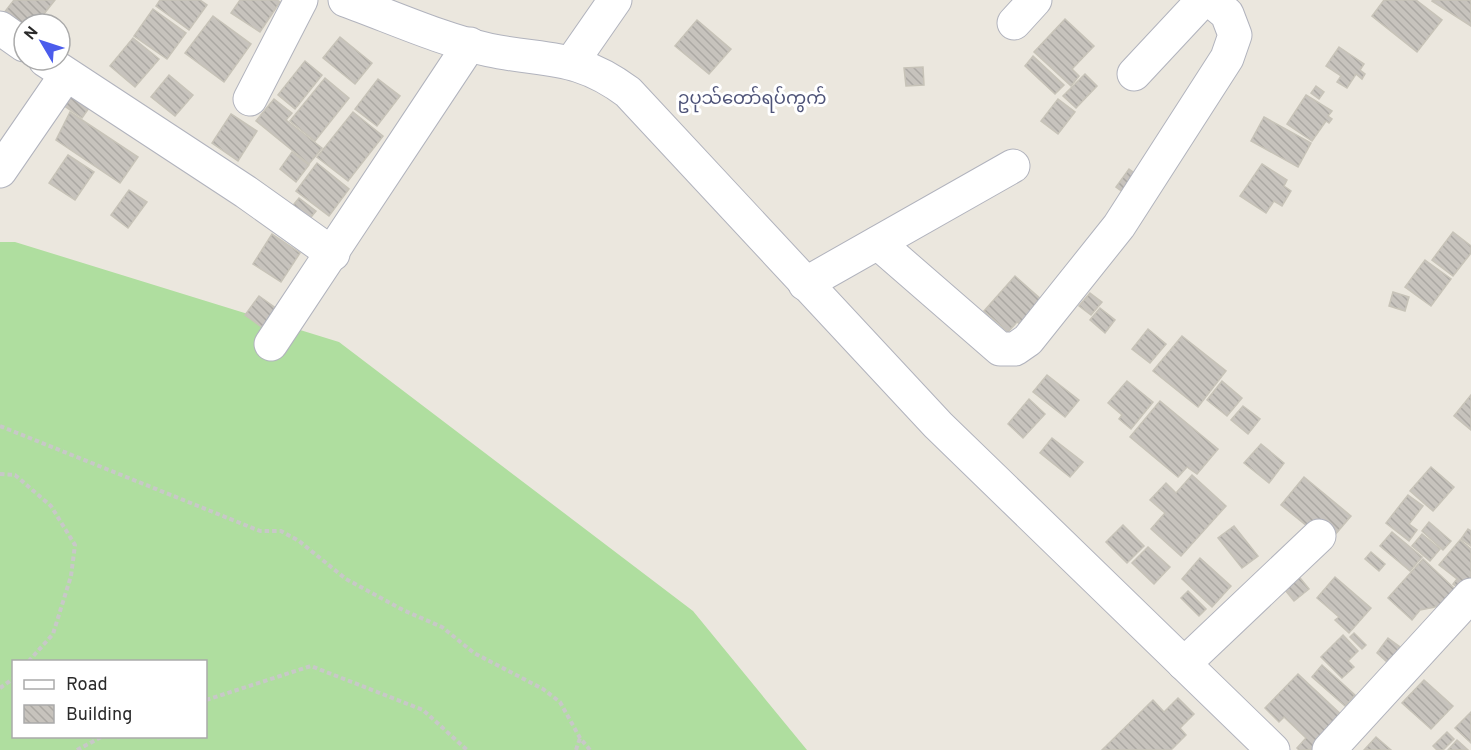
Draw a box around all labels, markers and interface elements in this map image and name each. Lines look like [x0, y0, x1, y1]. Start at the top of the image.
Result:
north arrow [12, 12, 72, 72]
text: N [21, 23, 43, 45]
district label: ဥပုသ်တော်ရပ်ကွက် [678, 85, 826, 113]
legend [12, 660, 207, 738]
text: Road [66, 674, 108, 697]
text: Building [66, 704, 132, 727]

